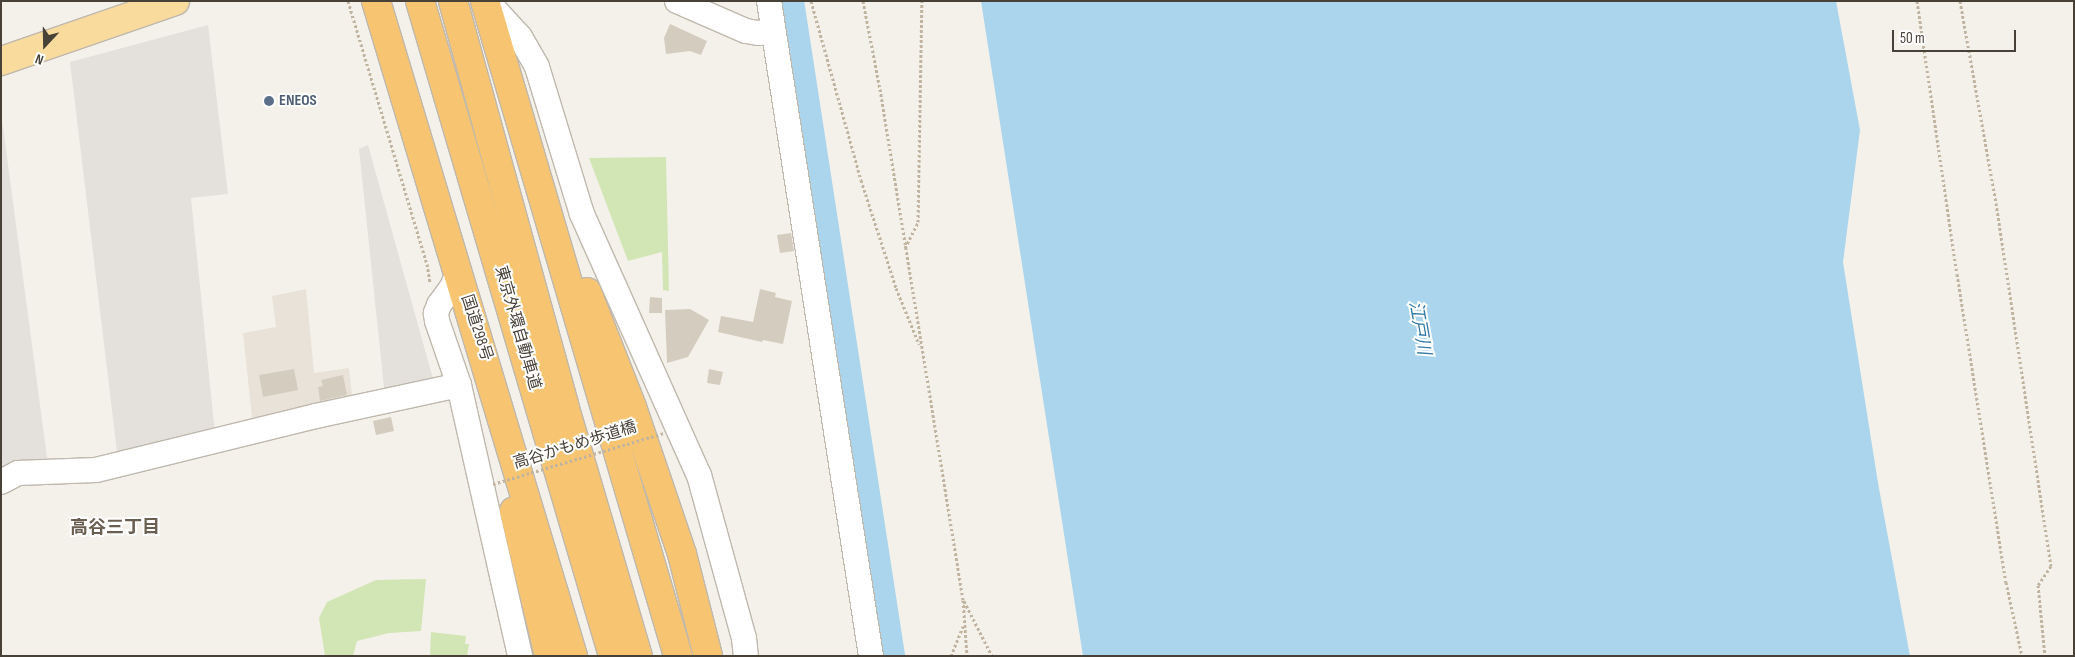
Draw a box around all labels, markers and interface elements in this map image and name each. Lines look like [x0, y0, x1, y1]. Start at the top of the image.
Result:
north arrow [20, 20, 70, 70]
scale bar [1895, 20, 2019, 52]
text: 50 m [1900, 29, 1925, 48]
text: N [33, 50, 46, 69]
place label: ENEOS [279, 91, 317, 111]
marker: ENEOS [263, 95, 275, 107]
street label: 東京外環自動車道 [490, 264, 544, 392]
street label: 国道298号 [456, 292, 496, 364]
water label: 江戸川 [1404, 300, 1434, 356]
street label: 高谷かもめ歩道橋 [511, 418, 639, 474]
district label: 高谷三丁目 [70, 517, 160, 539]

